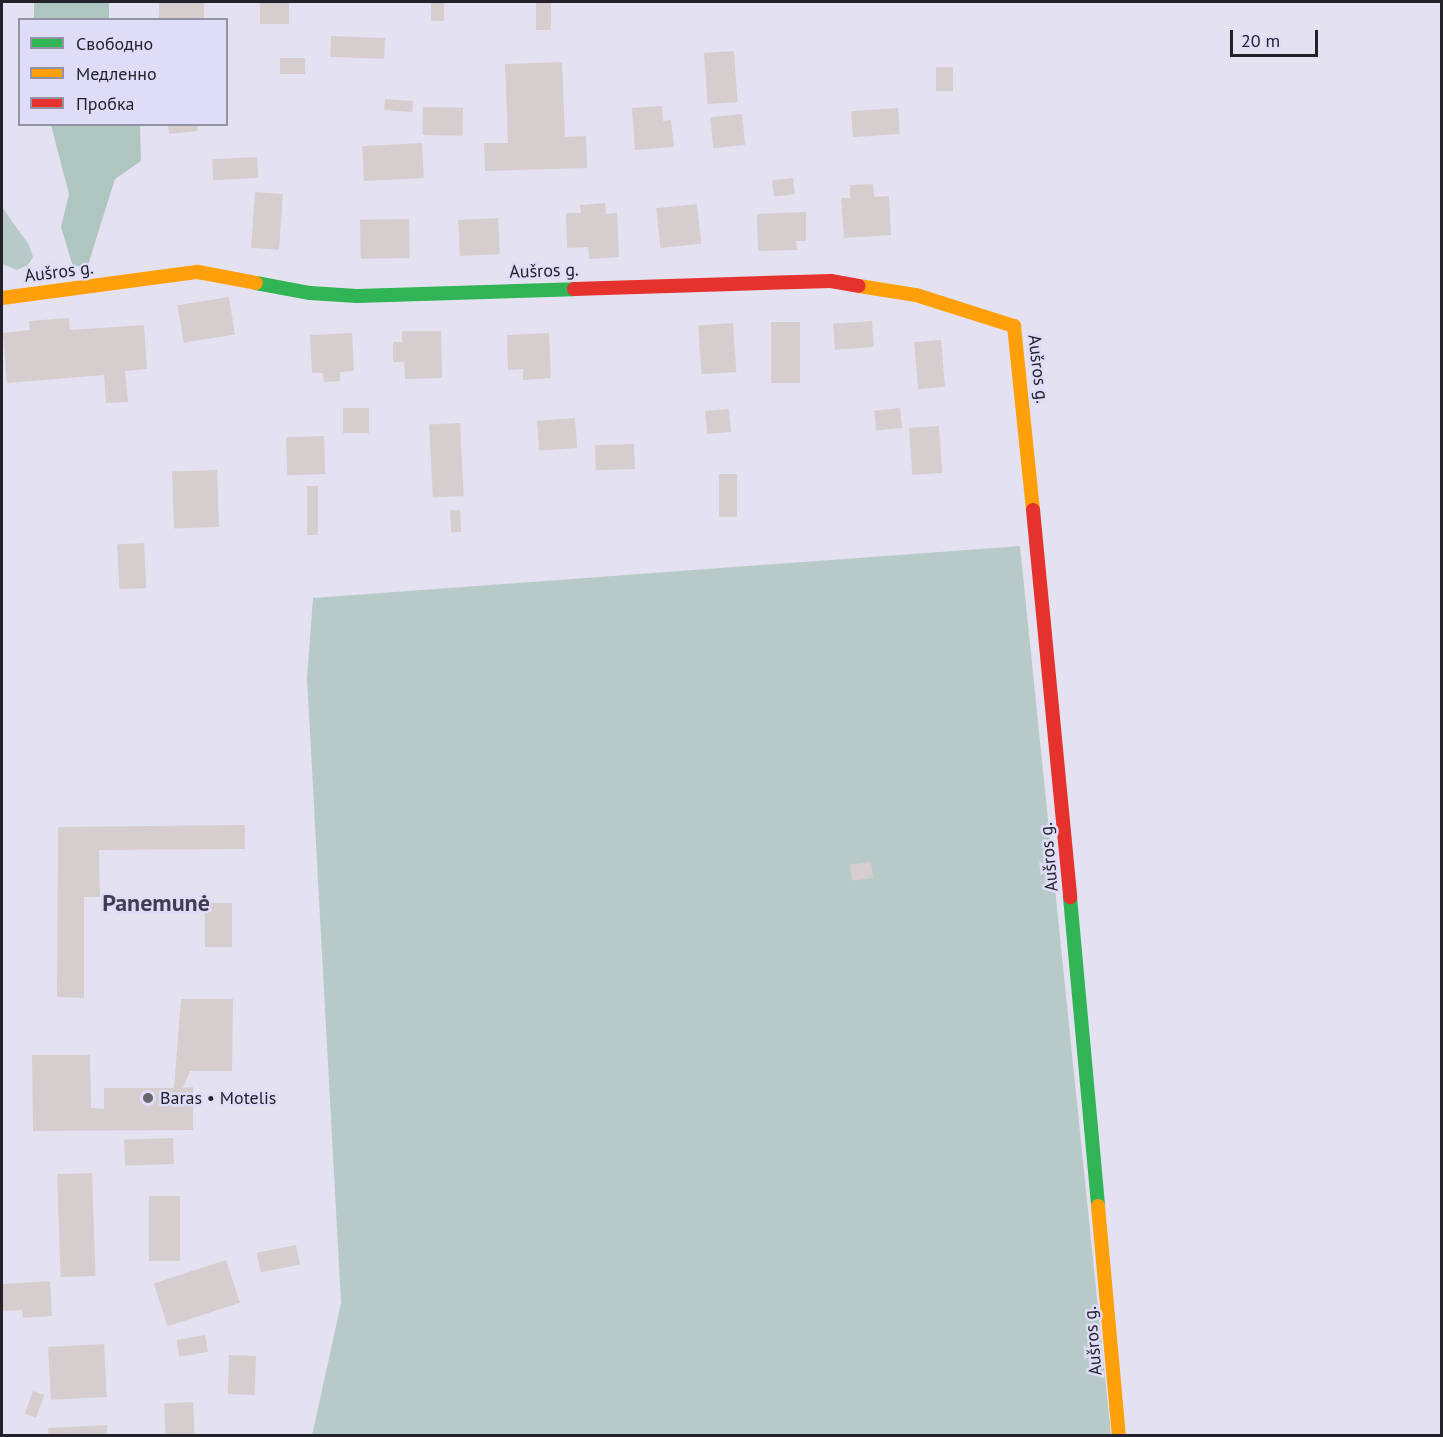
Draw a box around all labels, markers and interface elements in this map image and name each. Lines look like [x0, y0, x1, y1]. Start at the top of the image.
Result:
legend [18, 18, 228, 126]
scale bar [1233, 18, 1322, 56]
text: 20 m [1241, 29, 1280, 52]
text: Свободно [76, 32, 153, 55]
text: Медленно [76, 62, 157, 85]
text: Пробка [76, 92, 134, 115]
street label: Aušros g. [23, 257, 95, 287]
street label: Aušros g. [509, 259, 579, 283]
street label: Aušros g. [1023, 333, 1053, 405]
street label: Aušros g. [1035, 821, 1063, 893]
district label: Panemunė [102, 889, 210, 917]
place label: Baras • Motelis [160, 1087, 276, 1109]
marker: Baras • Motelis [141, 1091, 155, 1105]
street label: Aušros g. [1079, 1305, 1107, 1377]

